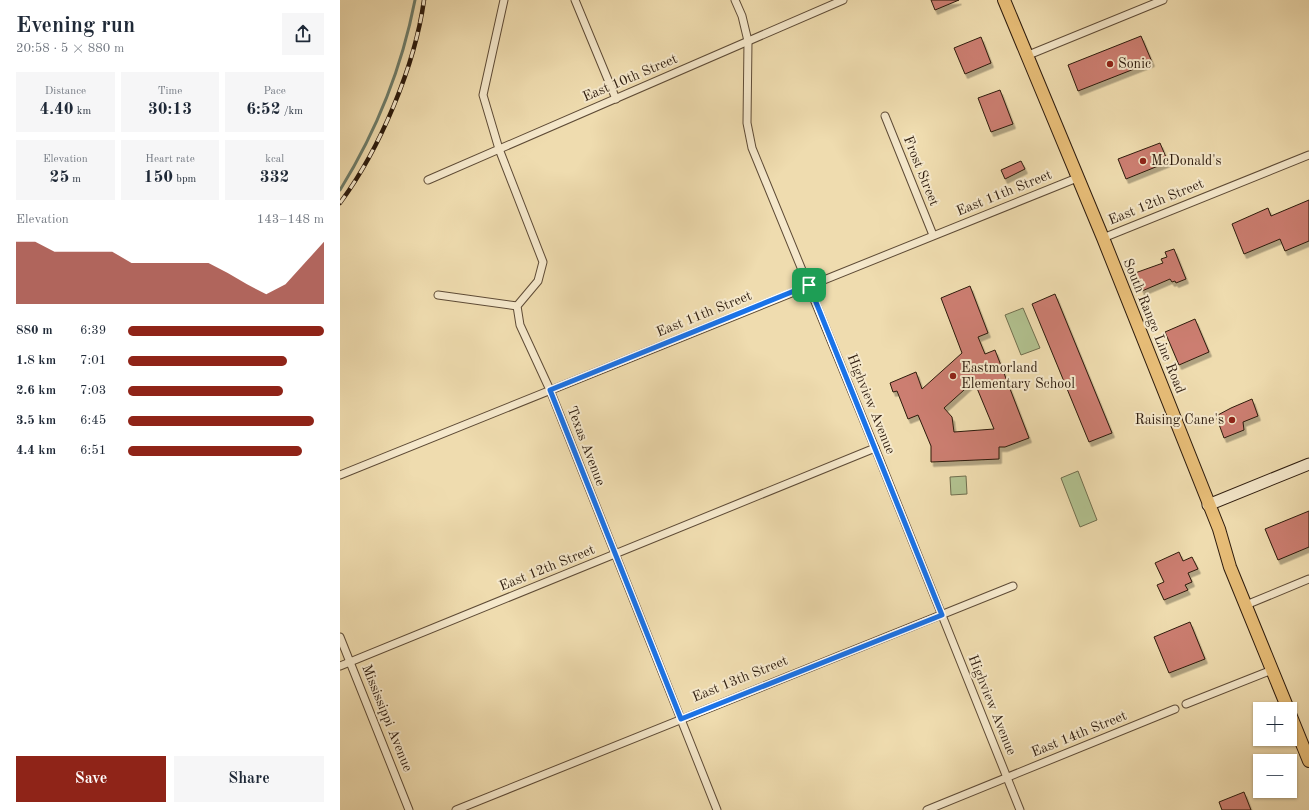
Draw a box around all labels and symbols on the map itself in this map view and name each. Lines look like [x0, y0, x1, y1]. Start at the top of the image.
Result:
street label: East 10th Street [581, 52, 679, 104]
place label: Sonic [1118, 57, 1151, 71]
marker: Sonic [1105, 59, 1115, 69]
street label: Frost Street [901, 134, 941, 208]
place label: McDonald's [1151, 154, 1222, 168]
marker: McDonald's [1138, 156, 1148, 166]
street label: East 11th Street [954, 168, 1054, 218]
street label: East 12th Street [1106, 177, 1206, 227]
street label: South Range Line Road [1120, 257, 1188, 395]
pin [792, 268, 826, 302]
street label: East 11th Street [654, 289, 754, 339]
street label: Highview Avenue [844, 352, 898, 456]
place label: Eastmorland Elementary School [961, 361, 1075, 391]
marker: Eastmorland Elementary School [948, 371, 958, 381]
street label: Texas Avenue [564, 404, 608, 488]
place label: Raising Cane's [1135, 413, 1224, 427]
marker: Raising Cane's [1227, 415, 1237, 425]
street label: East 12th Street [497, 543, 597, 593]
street label: Highview Avenue [965, 653, 1019, 757]
street label: East 13th Street [690, 654, 790, 704]
street label: Mississippi Avenue [359, 663, 415, 773]
street label: East 14th Street [1029, 709, 1129, 759]

